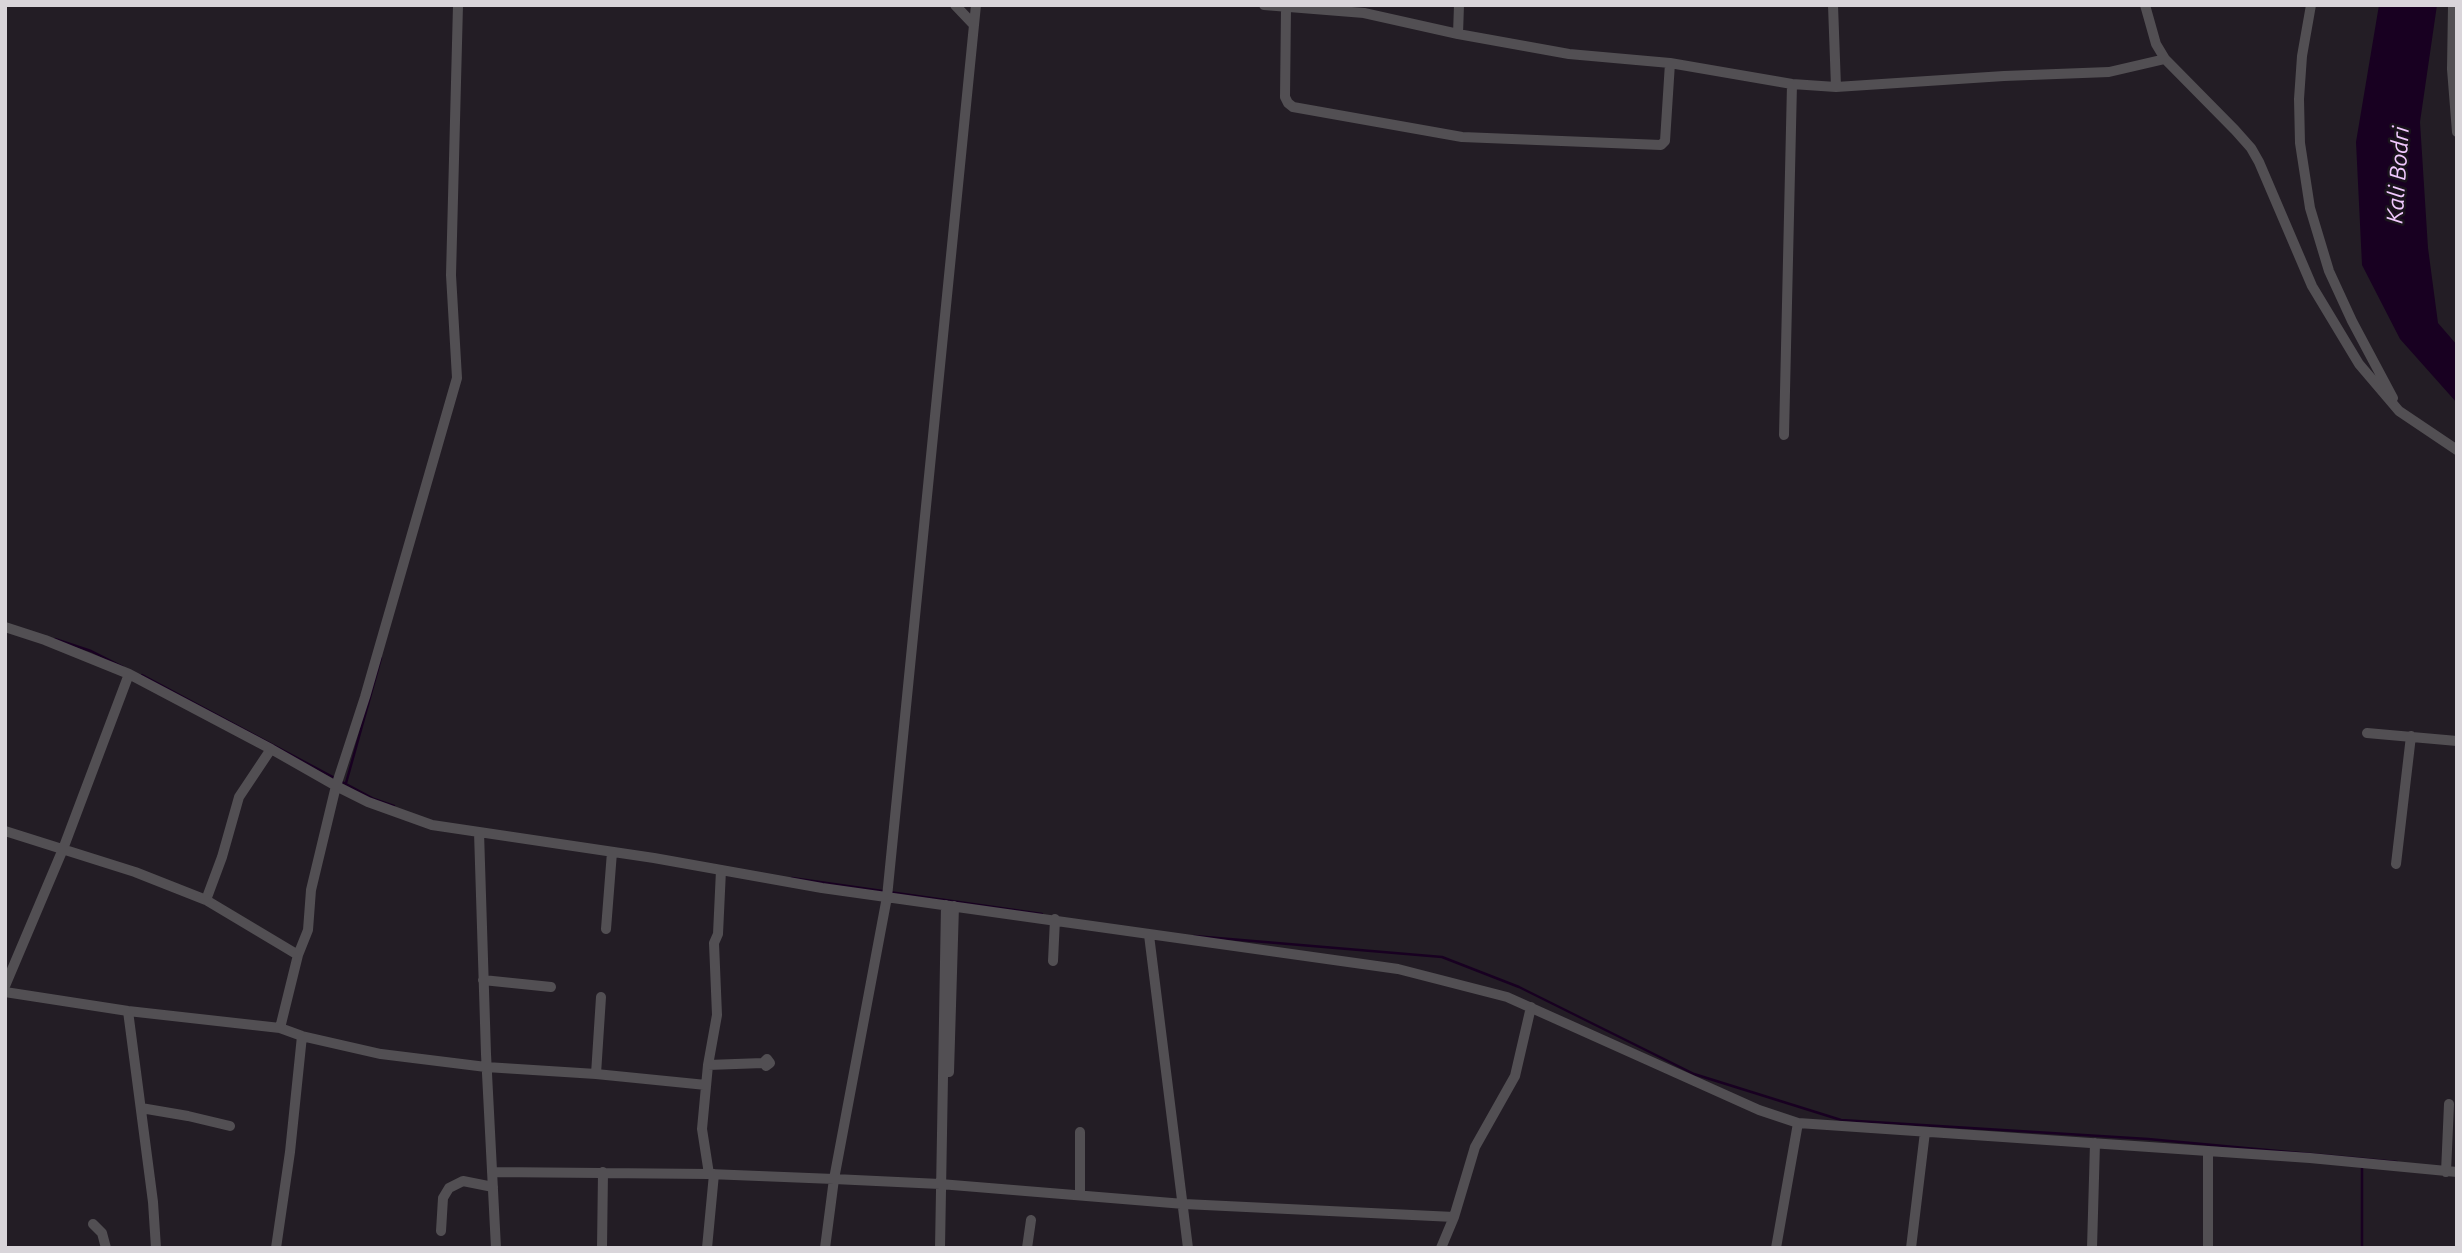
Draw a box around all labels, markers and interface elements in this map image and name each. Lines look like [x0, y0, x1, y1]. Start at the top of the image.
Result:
water label: Kali Bodri [2381, 125, 2415, 225]

